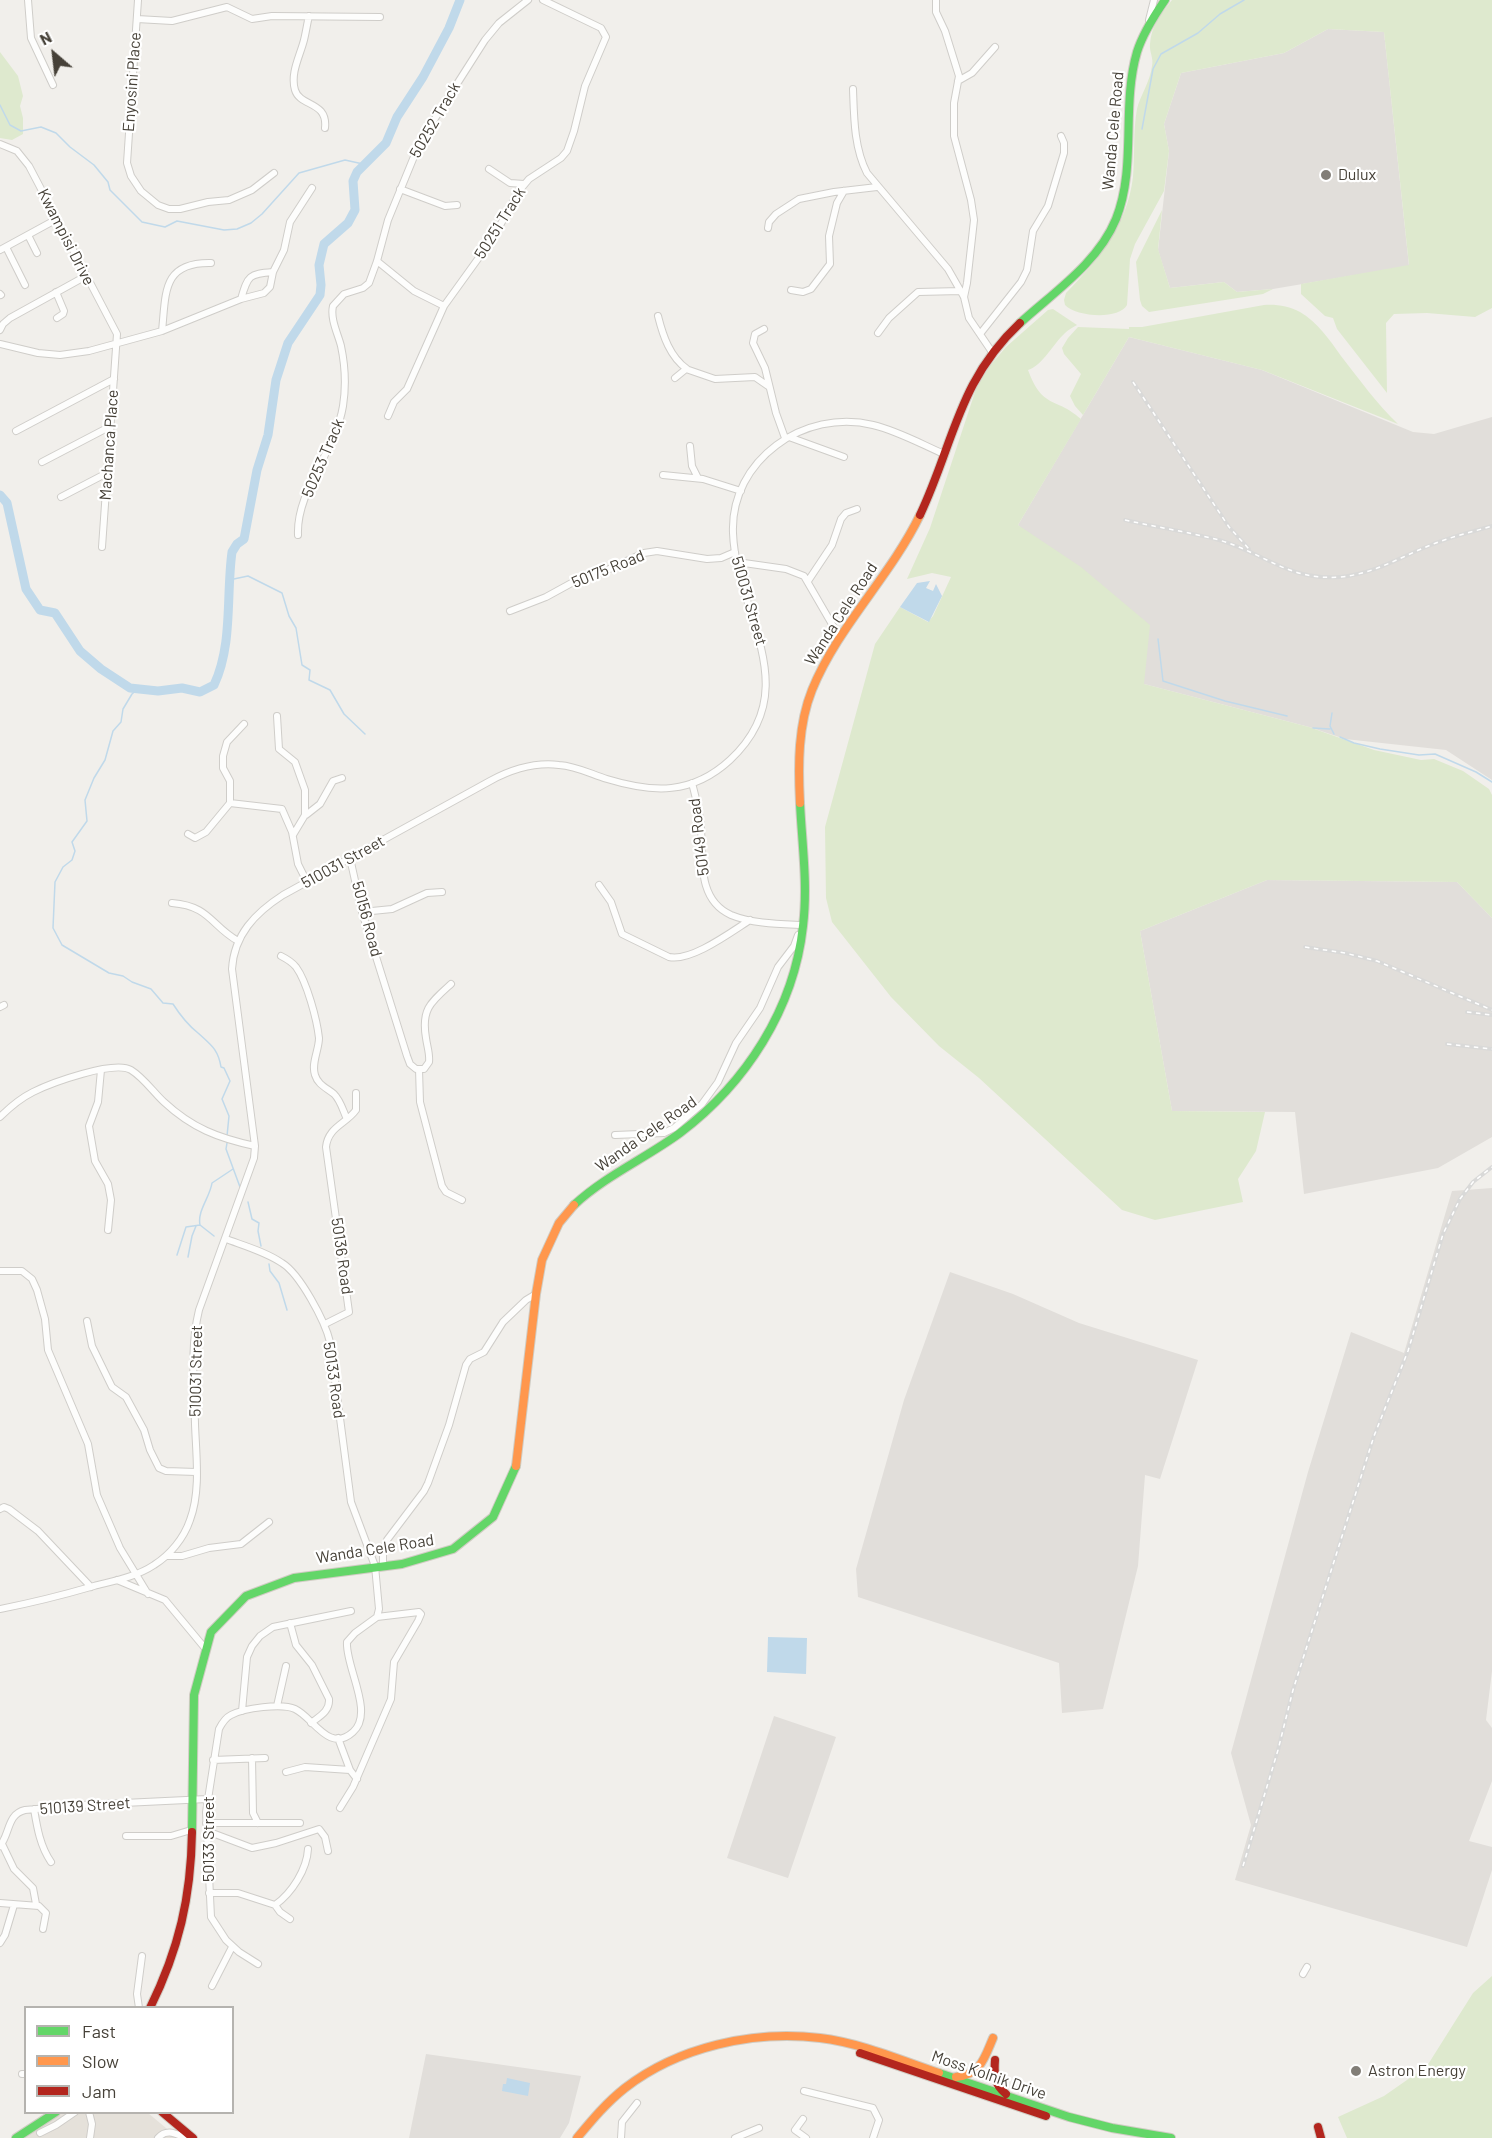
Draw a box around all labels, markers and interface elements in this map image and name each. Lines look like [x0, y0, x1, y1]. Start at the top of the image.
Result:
north arrow [24, 24, 84, 84]
text: N [36, 27, 54, 49]
street label: Enyosini Place [119, 32, 145, 132]
street label: Wanda Cele Road [1098, 71, 1128, 191]
street label: 50252 Track [406, 79, 464, 161]
place label: Dulux [1338, 165, 1376, 185]
marker: Dulux [1319, 168, 1333, 182]
street label: 50251 Track [470, 184, 530, 262]
street label: Kwampisi Drive [33, 186, 99, 288]
street label: Machanca Place [96, 389, 122, 501]
street label: 50253 Track [298, 416, 348, 500]
street label: 50175 Road [569, 546, 647, 592]
street label: 510031 Street [727, 554, 771, 648]
street label: Wanda Cele Road [801, 559, 881, 669]
street label: 50149 Road [685, 797, 713, 877]
street label: 510031 Street [298, 831, 388, 893]
street label: 50156 Road [348, 879, 386, 959]
street label: Wanda Cele Road [592, 1092, 700, 1176]
street label: 50136 Road [327, 1216, 357, 1296]
street label: 510031 Street [186, 1325, 206, 1417]
street label: 50133 Road [319, 1340, 349, 1420]
street label: Wanda Cele Road [315, 1530, 435, 1568]
street label: 510139 Street [39, 1793, 131, 1819]
street label: 50133 Street [199, 1796, 219, 1882]
legend [24, 2006, 234, 2114]
text: Fast [82, 2020, 116, 2042]
street label: Moss Kolnik Drive [929, 2046, 1049, 2104]
text: Slow [82, 2050, 119, 2072]
place label: Astron Energy [1368, 2061, 1466, 2081]
marker: Astron Energy [1349, 2064, 1363, 2078]
text: Jam [82, 2080, 116, 2102]

